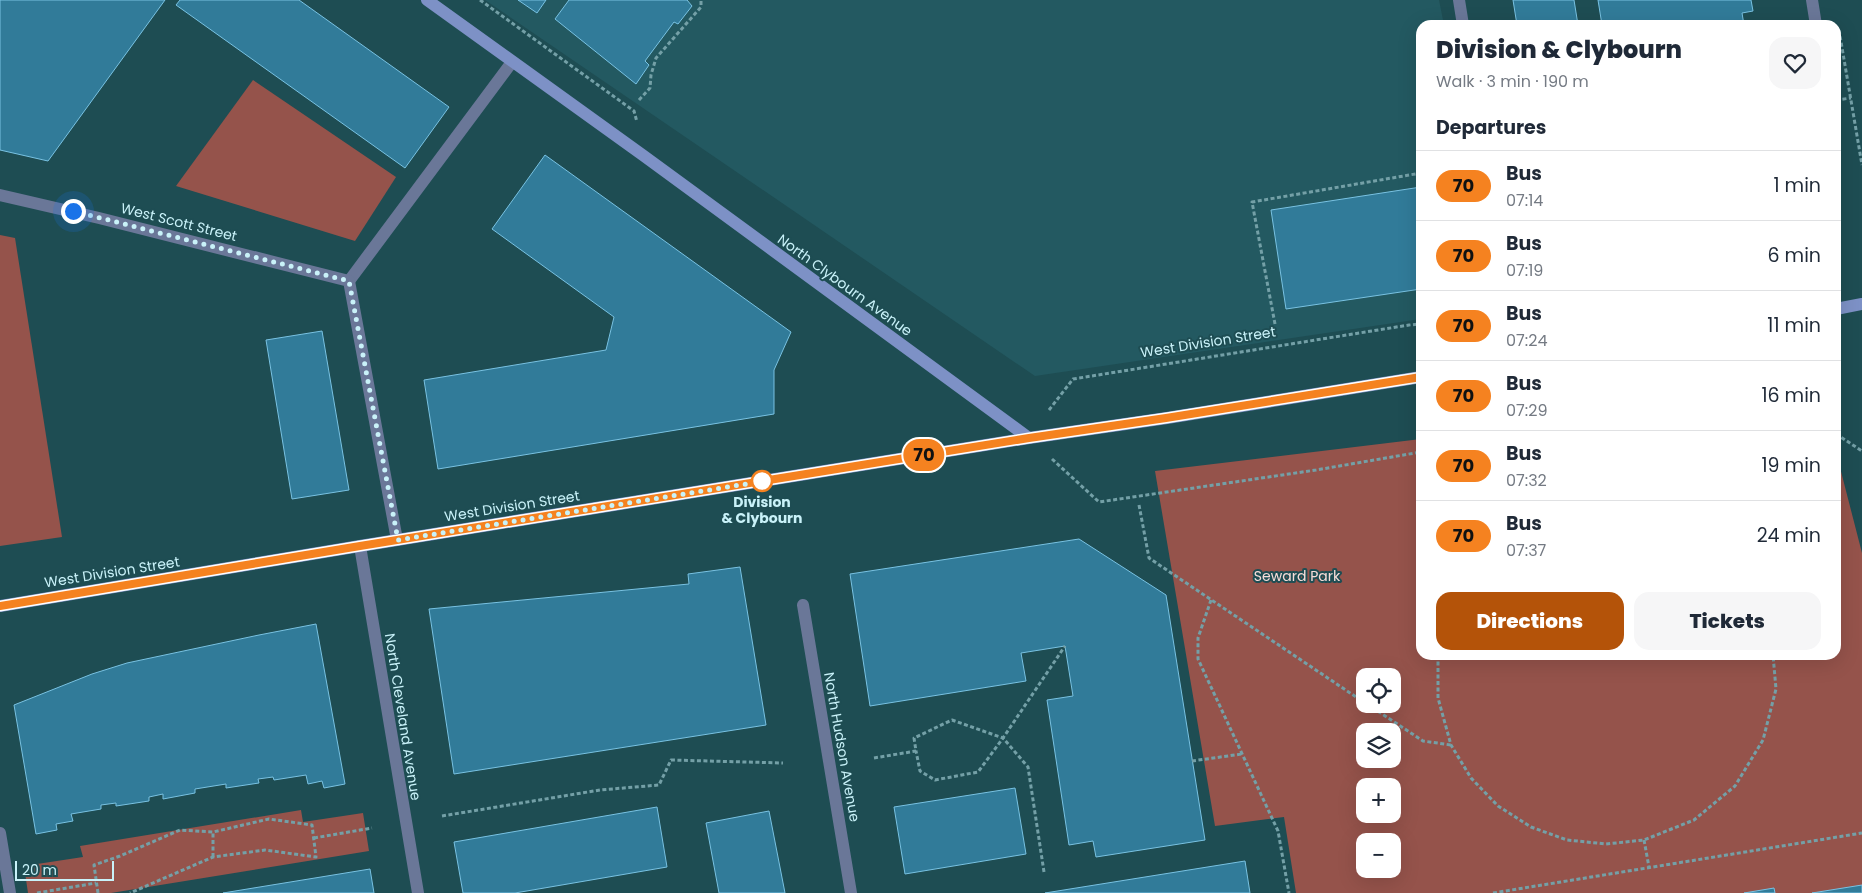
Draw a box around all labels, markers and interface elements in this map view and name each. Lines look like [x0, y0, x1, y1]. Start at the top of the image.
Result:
text: Division & Clybourn [1436, 33, 1682, 66]
button: heart [1769, 37, 1821, 89]
text: Walk · 3 min · 190 m [1436, 70, 1589, 93]
text: Departures [1436, 114, 1546, 141]
text: Bus [1506, 160, 1542, 187]
text: 1 min [1773, 172, 1821, 199]
text: 70 [1453, 173, 1474, 198]
text: 07:14 [1506, 189, 1543, 212]
street label: West Scott Street [119, 198, 239, 246]
your location [61, 199, 86, 224]
street label: North Clybourn Avenue [774, 229, 917, 341]
text: Bus [1506, 230, 1542, 257]
text: 6 min [1767, 242, 1821, 269]
text: 70 [1453, 243, 1474, 268]
text: 07:19 [1506, 259, 1543, 282]
text: Bus [1506, 300, 1542, 327]
text: 11 min [1767, 312, 1821, 339]
text: 70 [1453, 313, 1474, 338]
street label: West Division Street [1139, 321, 1277, 363]
text: 07:24 [1506, 329, 1547, 352]
text: Bus [1506, 370, 1542, 397]
text: 16 min [1761, 382, 1821, 409]
text: 70 [1453, 383, 1474, 408]
text: 07:29 [1506, 399, 1547, 422]
line badge: 70 [902, 439, 946, 471]
text: Bus [1506, 440, 1542, 467]
text: 70 [913, 442, 935, 467]
text: 19 min [1761, 452, 1821, 479]
text: 70 [1453, 453, 1474, 478]
text: 07:32 [1506, 469, 1547, 492]
marker: Division & Clybourn [751, 470, 773, 492]
street label: West Division Street [443, 485, 581, 527]
place label: Division & Clybourn [721, 492, 803, 528]
text: Bus [1506, 510, 1542, 537]
text: 24 min [1757, 522, 1821, 549]
text: 70 [1453, 523, 1474, 548]
text: 07:37 [1506, 539, 1546, 562]
street label: West Division Street [43, 551, 181, 593]
park label: Seward Park [1254, 566, 1341, 586]
button: Directions [1436, 592, 1624, 650]
button: Tickets [1634, 592, 1821, 650]
street label: North Cleveland Avenue [380, 632, 426, 802]
map controls [1356, 668, 1401, 878]
button: locate [1356, 668, 1401, 713]
street label: North Hudson Avenue [819, 671, 865, 824]
button: layers [1356, 723, 1401, 768]
button: + [1356, 778, 1401, 823]
button: − [1356, 833, 1401, 878]
scale bar [15, 858, 114, 881]
text: 20 m [22, 860, 57, 880]

